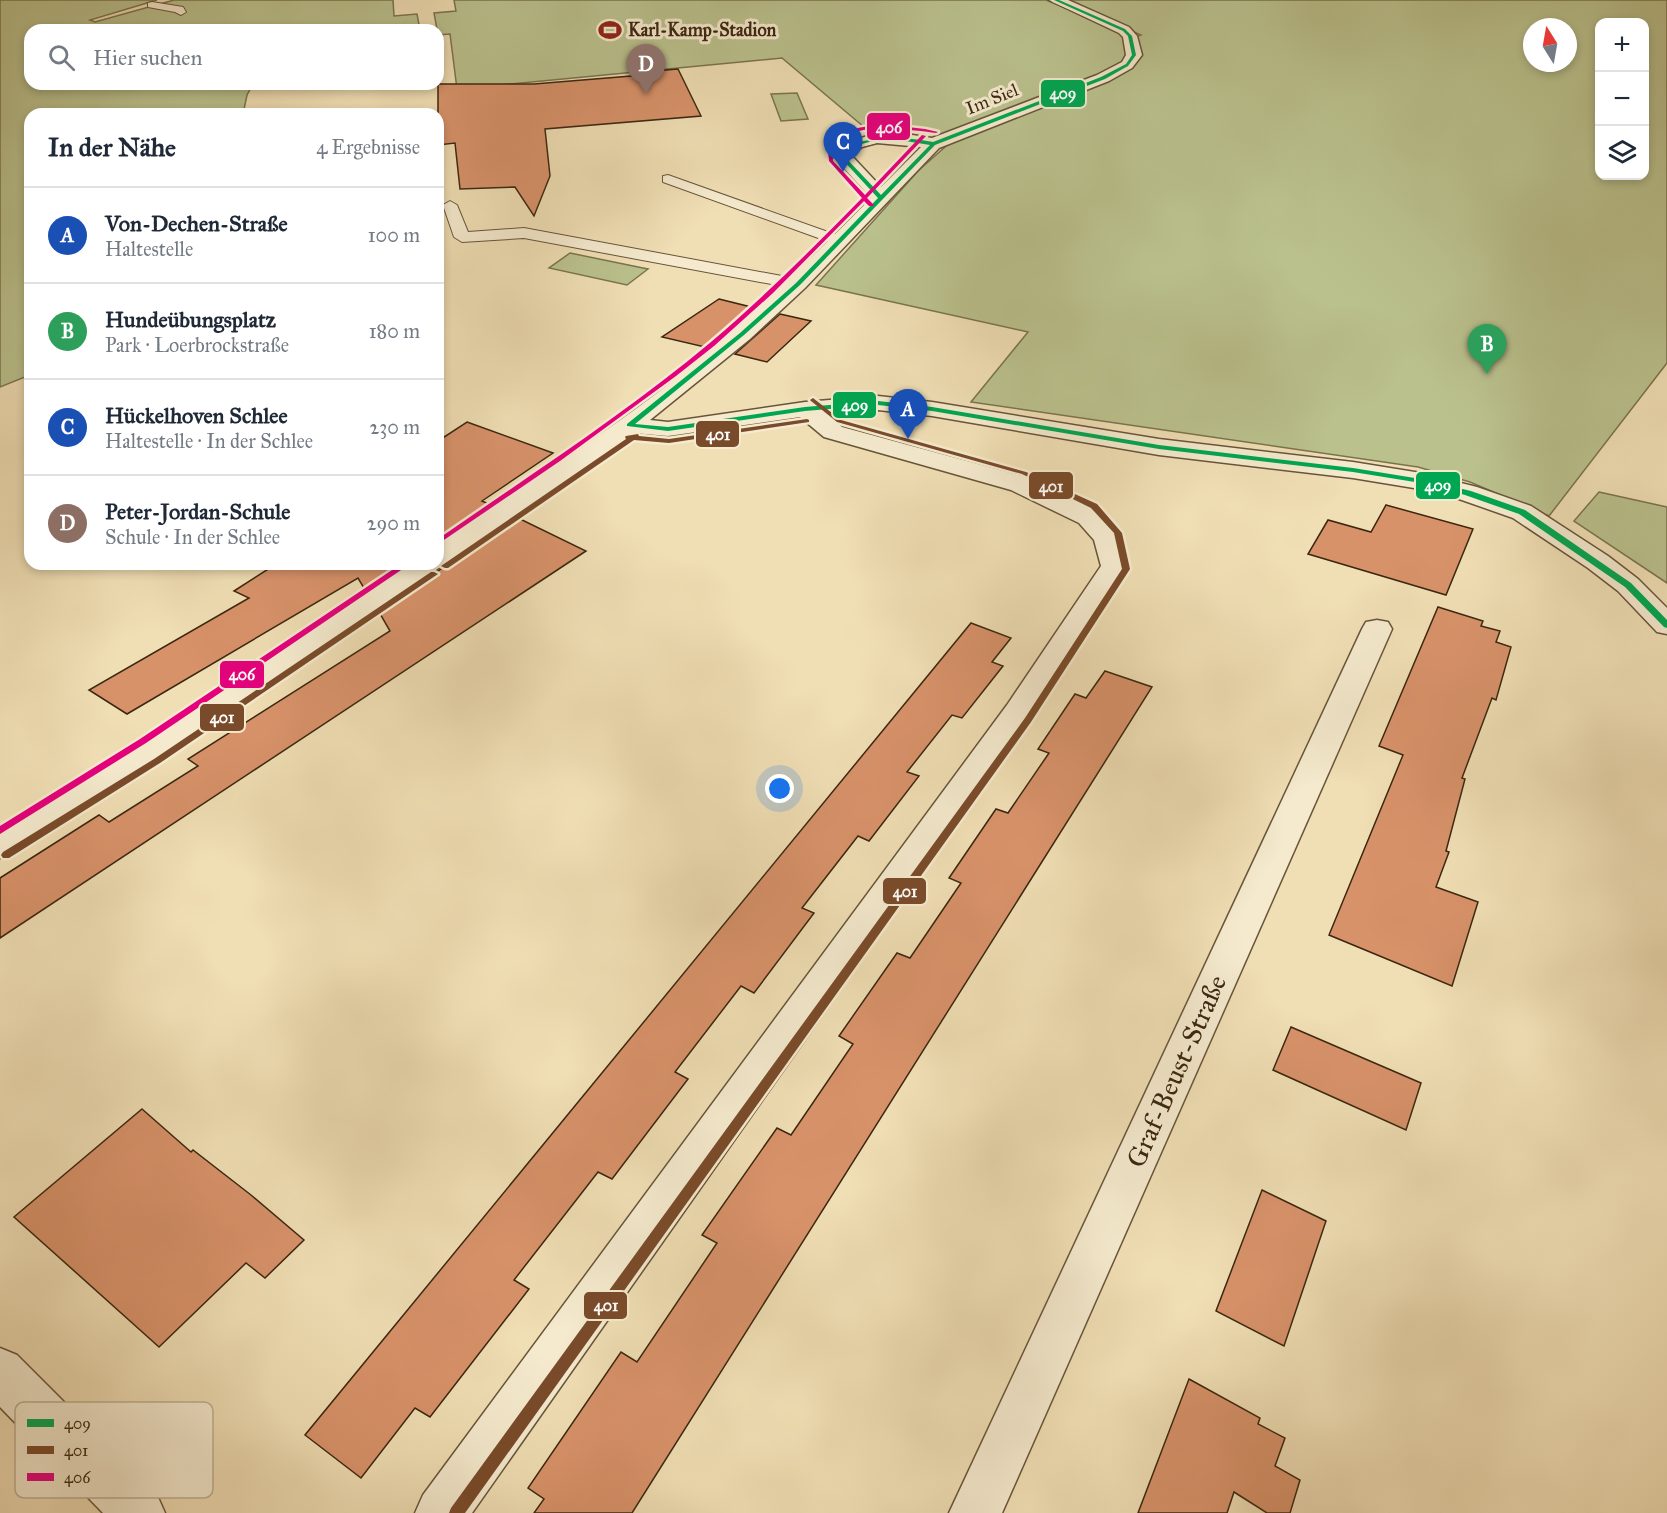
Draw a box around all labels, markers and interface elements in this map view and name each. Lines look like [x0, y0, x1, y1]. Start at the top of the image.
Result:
sports icon: Karl-Kamp-Stadion [597, 17, 623, 43]
north arrow [1523, 18, 1577, 72]
map controls [1595, 18, 1649, 180]
button: + [1595, 18, 1649, 72]
place label: Karl-Kamp-Stadion [628, 19, 777, 42]
search box [24, 24, 444, 90]
icon: search [45, 41, 78, 74]
text: Hier suchen [93, 44, 202, 71]
pin: D [626, 44, 666, 94]
button: − [1595, 72, 1649, 126]
street label: Im Siel [963, 79, 1021, 119]
line badge: 409 [1040, 79, 1086, 108]
text: 409 [1050, 84, 1076, 104]
line badge: 406 [866, 112, 911, 141]
text: 406 [876, 118, 903, 138]
pin: C [824, 122, 862, 172]
button: layers [1595, 126, 1649, 180]
text: In der Nähe [48, 131, 176, 163]
text: 4 Ergebnisse [316, 135, 420, 159]
text: Von-Dechen-Straße [105, 210, 288, 237]
text: A [61, 223, 74, 247]
text: 100 m [368, 223, 420, 247]
text: Haltestelle [105, 237, 193, 261]
text: Hundeübungsplatz [105, 306, 276, 333]
text: B [61, 319, 74, 343]
text: 180 m [369, 319, 420, 343]
pin: B [1468, 324, 1506, 374]
text: Park · Loerbrockstraße [105, 333, 289, 357]
pin: A [888, 390, 928, 439]
line badge: 409 [832, 391, 877, 419]
text: 409 [842, 396, 868, 416]
text: Hückelhoven Schlee [105, 402, 288, 429]
text: C [61, 415, 74, 439]
text: 230 m [369, 415, 420, 439]
line badge: 401 [695, 420, 740, 448]
text: 401 [706, 425, 731, 445]
text: Haltestelle · In der Schlee [105, 429, 313, 453]
line badge: 401 [1028, 471, 1074, 500]
line badge: 409 [1415, 471, 1461, 500]
text: 409 [1425, 476, 1451, 496]
text: 401 [1039, 477, 1064, 497]
text: Peter-Jordan-Schule [105, 498, 290, 525]
text: D [60, 511, 75, 535]
text: 290 m [367, 511, 420, 535]
text: Schule · In der Schlee [105, 525, 280, 549]
line badge: 406 [219, 660, 265, 689]
text: 406 [229, 665, 256, 685]
line badge: 401 [199, 703, 245, 732]
text: 401 [210, 708, 235, 728]
your location [765, 774, 794, 803]
line badge: 401 [882, 877, 927, 905]
text: 401 [893, 882, 918, 902]
street label: Graf-Beust-Straße [1119, 970, 1233, 1172]
line badge: 401 [583, 1291, 628, 1320]
text: 401 [594, 1296, 619, 1316]
legend [15, 1402, 213, 1498]
text: 409 [64, 1414, 91, 1433]
text: 401 [64, 1441, 88, 1460]
text: 406 [64, 1468, 91, 1487]

